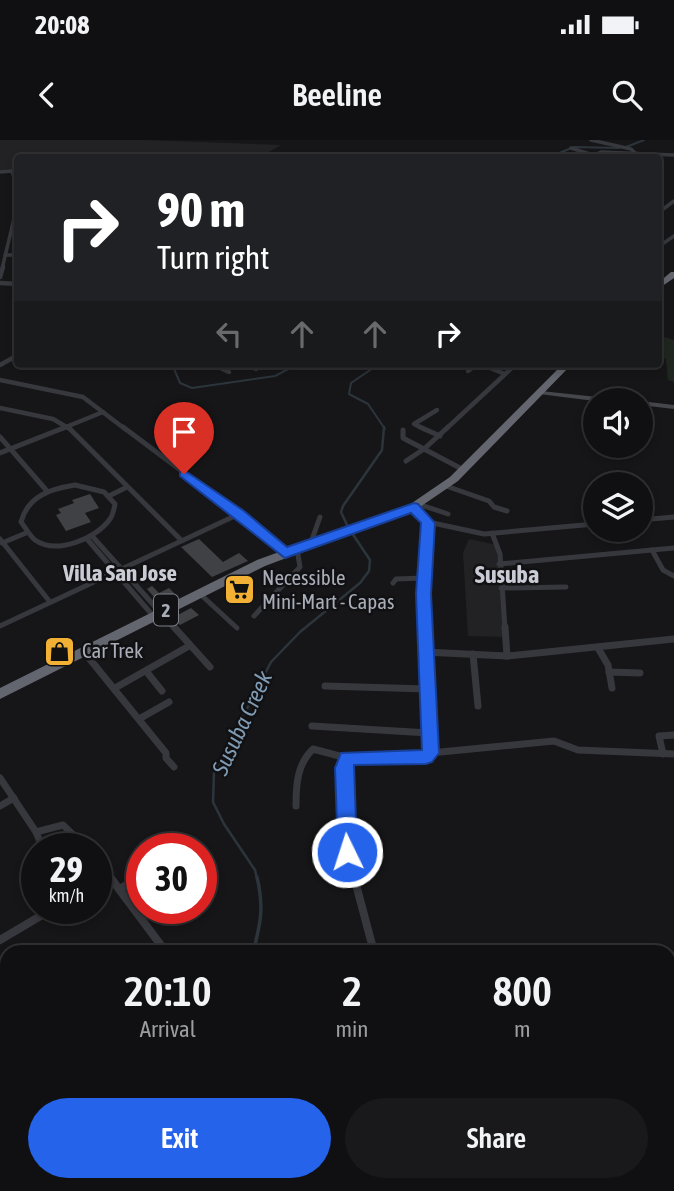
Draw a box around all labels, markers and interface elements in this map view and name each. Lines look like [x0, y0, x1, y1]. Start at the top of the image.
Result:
text: 20:08 [35, 10, 90, 40]
icon: back [28, 76, 66, 114]
text: Beeline [292, 76, 382, 113]
icon: search [608, 76, 646, 114]
text: 90 m [157, 181, 245, 237]
icon: right [42, 182, 133, 273]
text: Turn right [157, 239, 270, 276]
icon: left [210, 315, 248, 353]
icon: ahead [283, 315, 321, 353]
icon: ahead [356, 315, 394, 353]
icon: right [429, 315, 467, 353]
map controls [583, 388, 653, 542]
button: sound [583, 388, 653, 458]
pin [154, 402, 214, 474]
icon: arrive [165, 413, 203, 451]
button: layers [583, 472, 653, 542]
district label: Villa San Jose [62, 560, 177, 586]
district label: Susuba [475, 561, 539, 588]
place label: Necessible Mini-Mart - Capas [262, 565, 394, 613]
supermarket icon: Necessible Mini-Mart - Capas [222, 573, 256, 607]
road number: 2 [154, 594, 178, 625]
shop icon: Car Trek [42, 634, 76, 668]
place label: Car Trek [82, 638, 143, 662]
water label: Susuba Creek [206, 666, 278, 780]
position arrow [310, 815, 384, 889]
speed limit sign: 30 [126, 833, 217, 924]
text: 29 [50, 849, 83, 889]
text: km/h [49, 885, 84, 906]
text: 20:10 [124, 967, 211, 1015]
text: 2 [342, 967, 362, 1015]
text: 800 [493, 967, 552, 1015]
text: Arrival [140, 1016, 196, 1042]
text: min [336, 1016, 369, 1042]
text: m [514, 1016, 531, 1042]
button: Exit [28, 1098, 331, 1178]
button: Share [345, 1098, 648, 1178]

